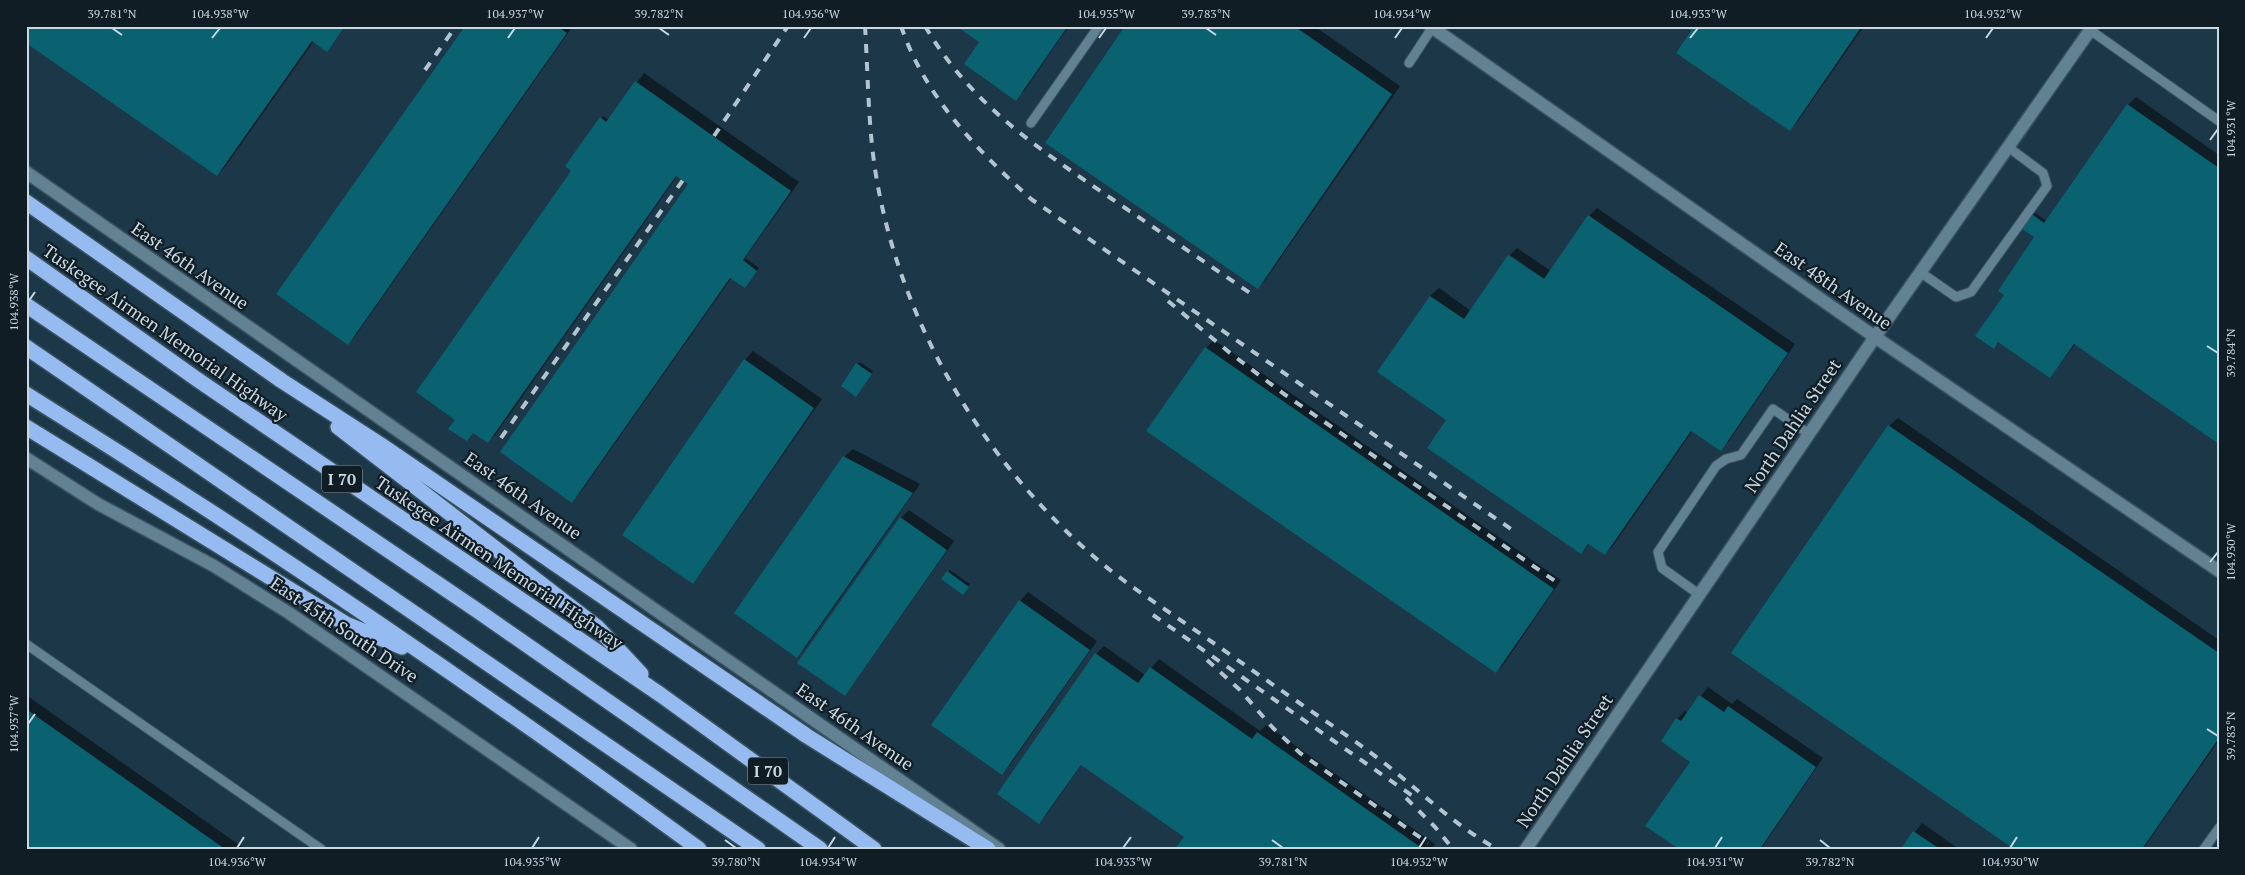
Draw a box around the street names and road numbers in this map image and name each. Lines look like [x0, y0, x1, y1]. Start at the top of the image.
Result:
street label: East 46th Avenue [127, 216, 254, 315]
street label: East 48th Avenue [1770, 236, 1897, 335]
street label: Tuskegee Airmen Memorial Highway [38, 238, 294, 427]
street label: North Dahlia Street [1738, 354, 1846, 497]
street label: East 46th Avenue [460, 446, 587, 545]
road number: I 70 [322, 466, 362, 492]
street label: Tuskegee Airmen Memorial Highway [371, 470, 629, 655]
street label: East 45th South Drive [266, 571, 423, 688]
street label: East 46th Avenue [792, 677, 919, 776]
street label: North Dahlia Street [1510, 689, 1618, 832]
road number: I 70 [748, 758, 788, 784]

